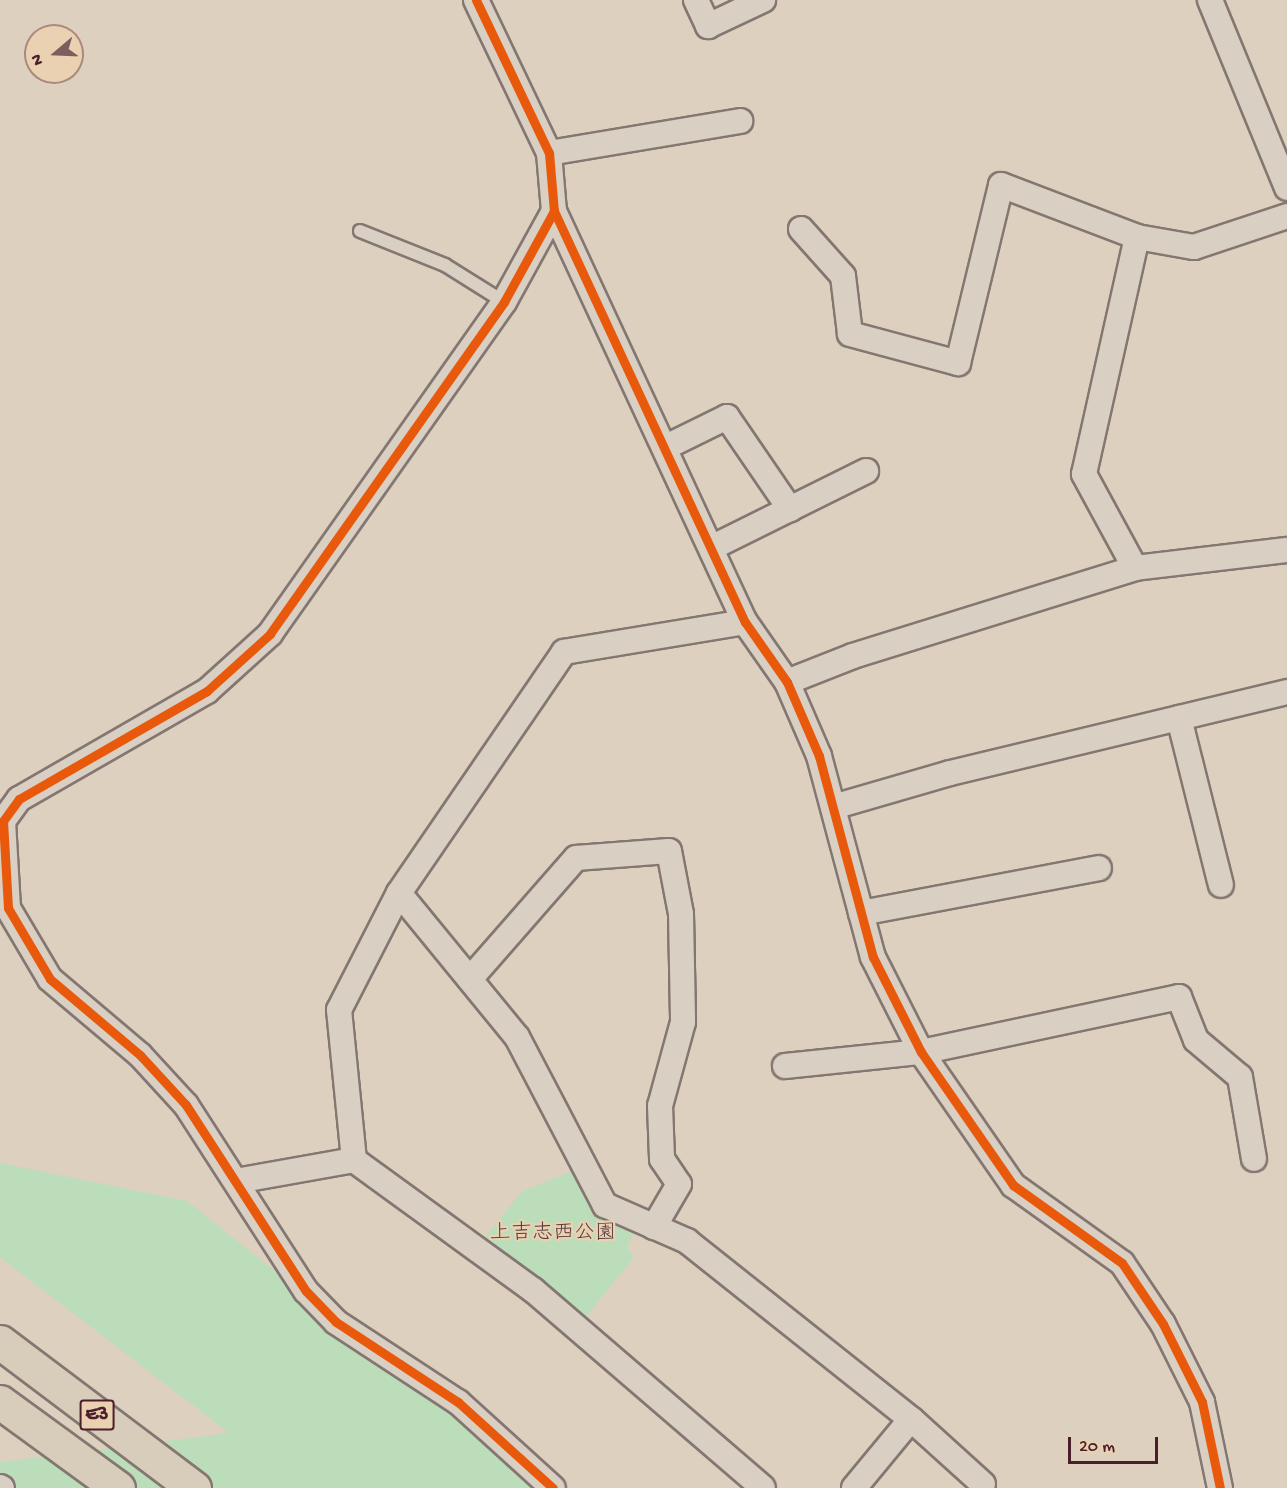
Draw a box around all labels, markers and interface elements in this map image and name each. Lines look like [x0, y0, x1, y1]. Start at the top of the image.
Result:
north arrow [24, 24, 84, 84]
text: N [28, 51, 49, 67]
park label: 上吉志西公園 [490, 1222, 616, 1248]
road number: E3 [79, 1398, 115, 1432]
scale bar [1071, 1425, 1161, 1463]
text: 20 m [1079, 1437, 1115, 1458]

